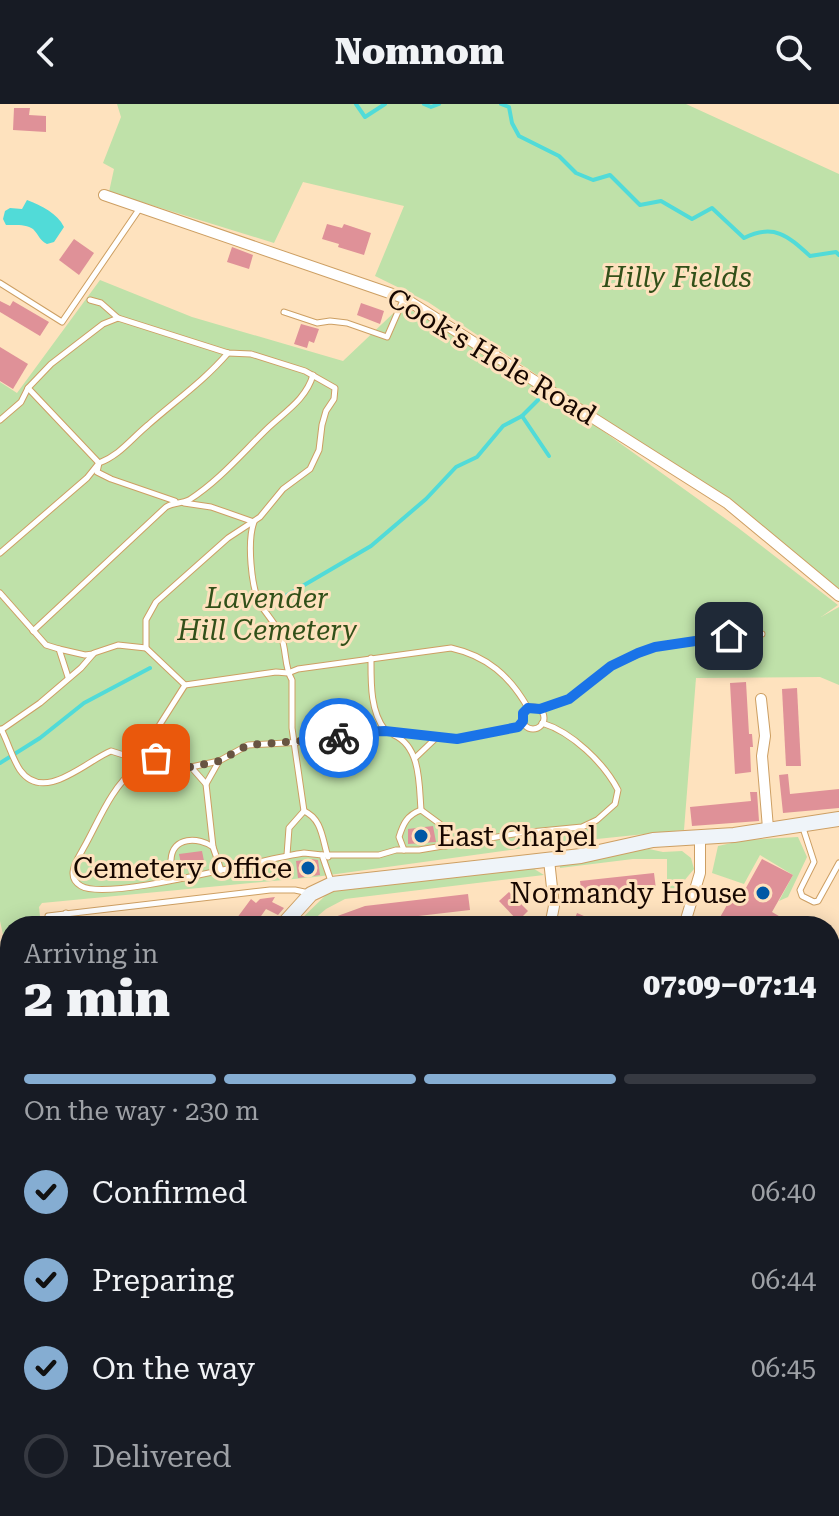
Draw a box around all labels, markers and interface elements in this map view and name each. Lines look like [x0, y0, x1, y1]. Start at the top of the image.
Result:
icon: back [24, 30, 68, 74]
icon: search [771, 30, 815, 74]
text: Nomnom [335, 31, 504, 73]
park label: Hilly Fields [601, 261, 752, 294]
street label: Cook's Hole Road [381, 281, 602, 432]
park label: Lavender Hill Cemetery [176, 582, 357, 647]
pin [695, 602, 763, 670]
icon: home [707, 614, 751, 658]
courier [299, 698, 379, 778]
icon: bike [317, 716, 361, 760]
pin [122, 724, 190, 792]
icon: bag [134, 736, 178, 780]
place label: East Chapel [437, 820, 597, 853]
marker: East Chapel [412, 827, 430, 845]
place label: Cemetery Office [73, 852, 292, 885]
marker: Cemetery Office [299, 859, 317, 877]
place label: Normandy House [510, 877, 747, 910]
marker: Normandy House [754, 884, 772, 902]
text: Arriving in [24, 939, 158, 969]
text: 07:09–07:14 [643, 967, 816, 1002]
text: 2 min [24, 968, 170, 1029]
text: On the way · 230 m [24, 1096, 259, 1126]
icon: check [24, 1170, 68, 1214]
text: Confirmed [92, 1175, 247, 1210]
text: 06:40 [751, 1177, 816, 1207]
icon: check [24, 1258, 68, 1302]
text: Preparing [92, 1263, 234, 1298]
text: 06:44 [751, 1265, 816, 1295]
icon: check [24, 1346, 68, 1390]
text: On the way [92, 1351, 255, 1386]
text: 06:45 [751, 1353, 816, 1383]
text: Delivered [92, 1439, 231, 1474]

